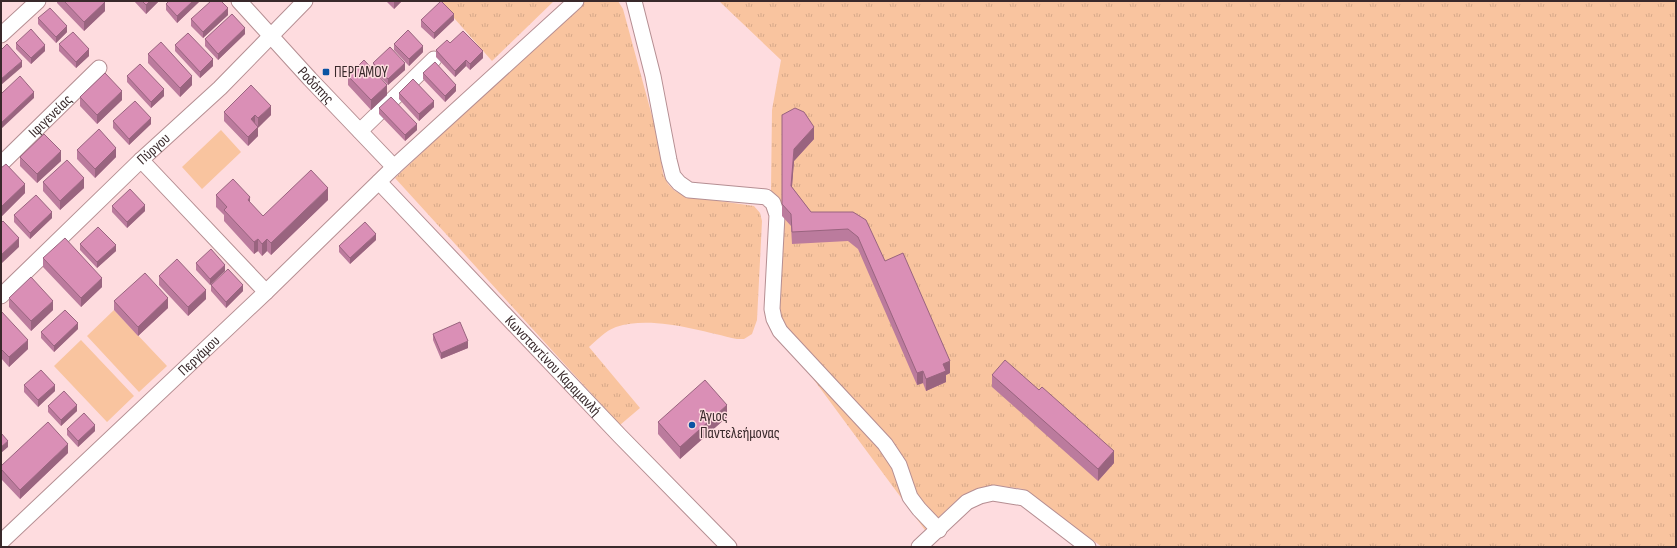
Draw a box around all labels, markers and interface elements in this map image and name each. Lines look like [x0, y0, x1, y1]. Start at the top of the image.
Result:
street label: Ροδόπης [293, 63, 338, 108]
place label: ΠΕΡΓΑΜΟΥ [334, 63, 388, 82]
marker: ΠΕΡΓΑΜΟΥ [321, 67, 331, 77]
street label: Ιφιγενείας [25, 90, 77, 142]
street label: Πύργου [133, 129, 174, 169]
street label: Κωνσταντίνου Καραμανλή [501, 312, 605, 420]
street label: Περγάμου [174, 331, 224, 380]
place label: Άγιος Παντελεήμονας [700, 407, 780, 443]
marker: Άγιος Παντελεήμονας [687, 420, 697, 430]

